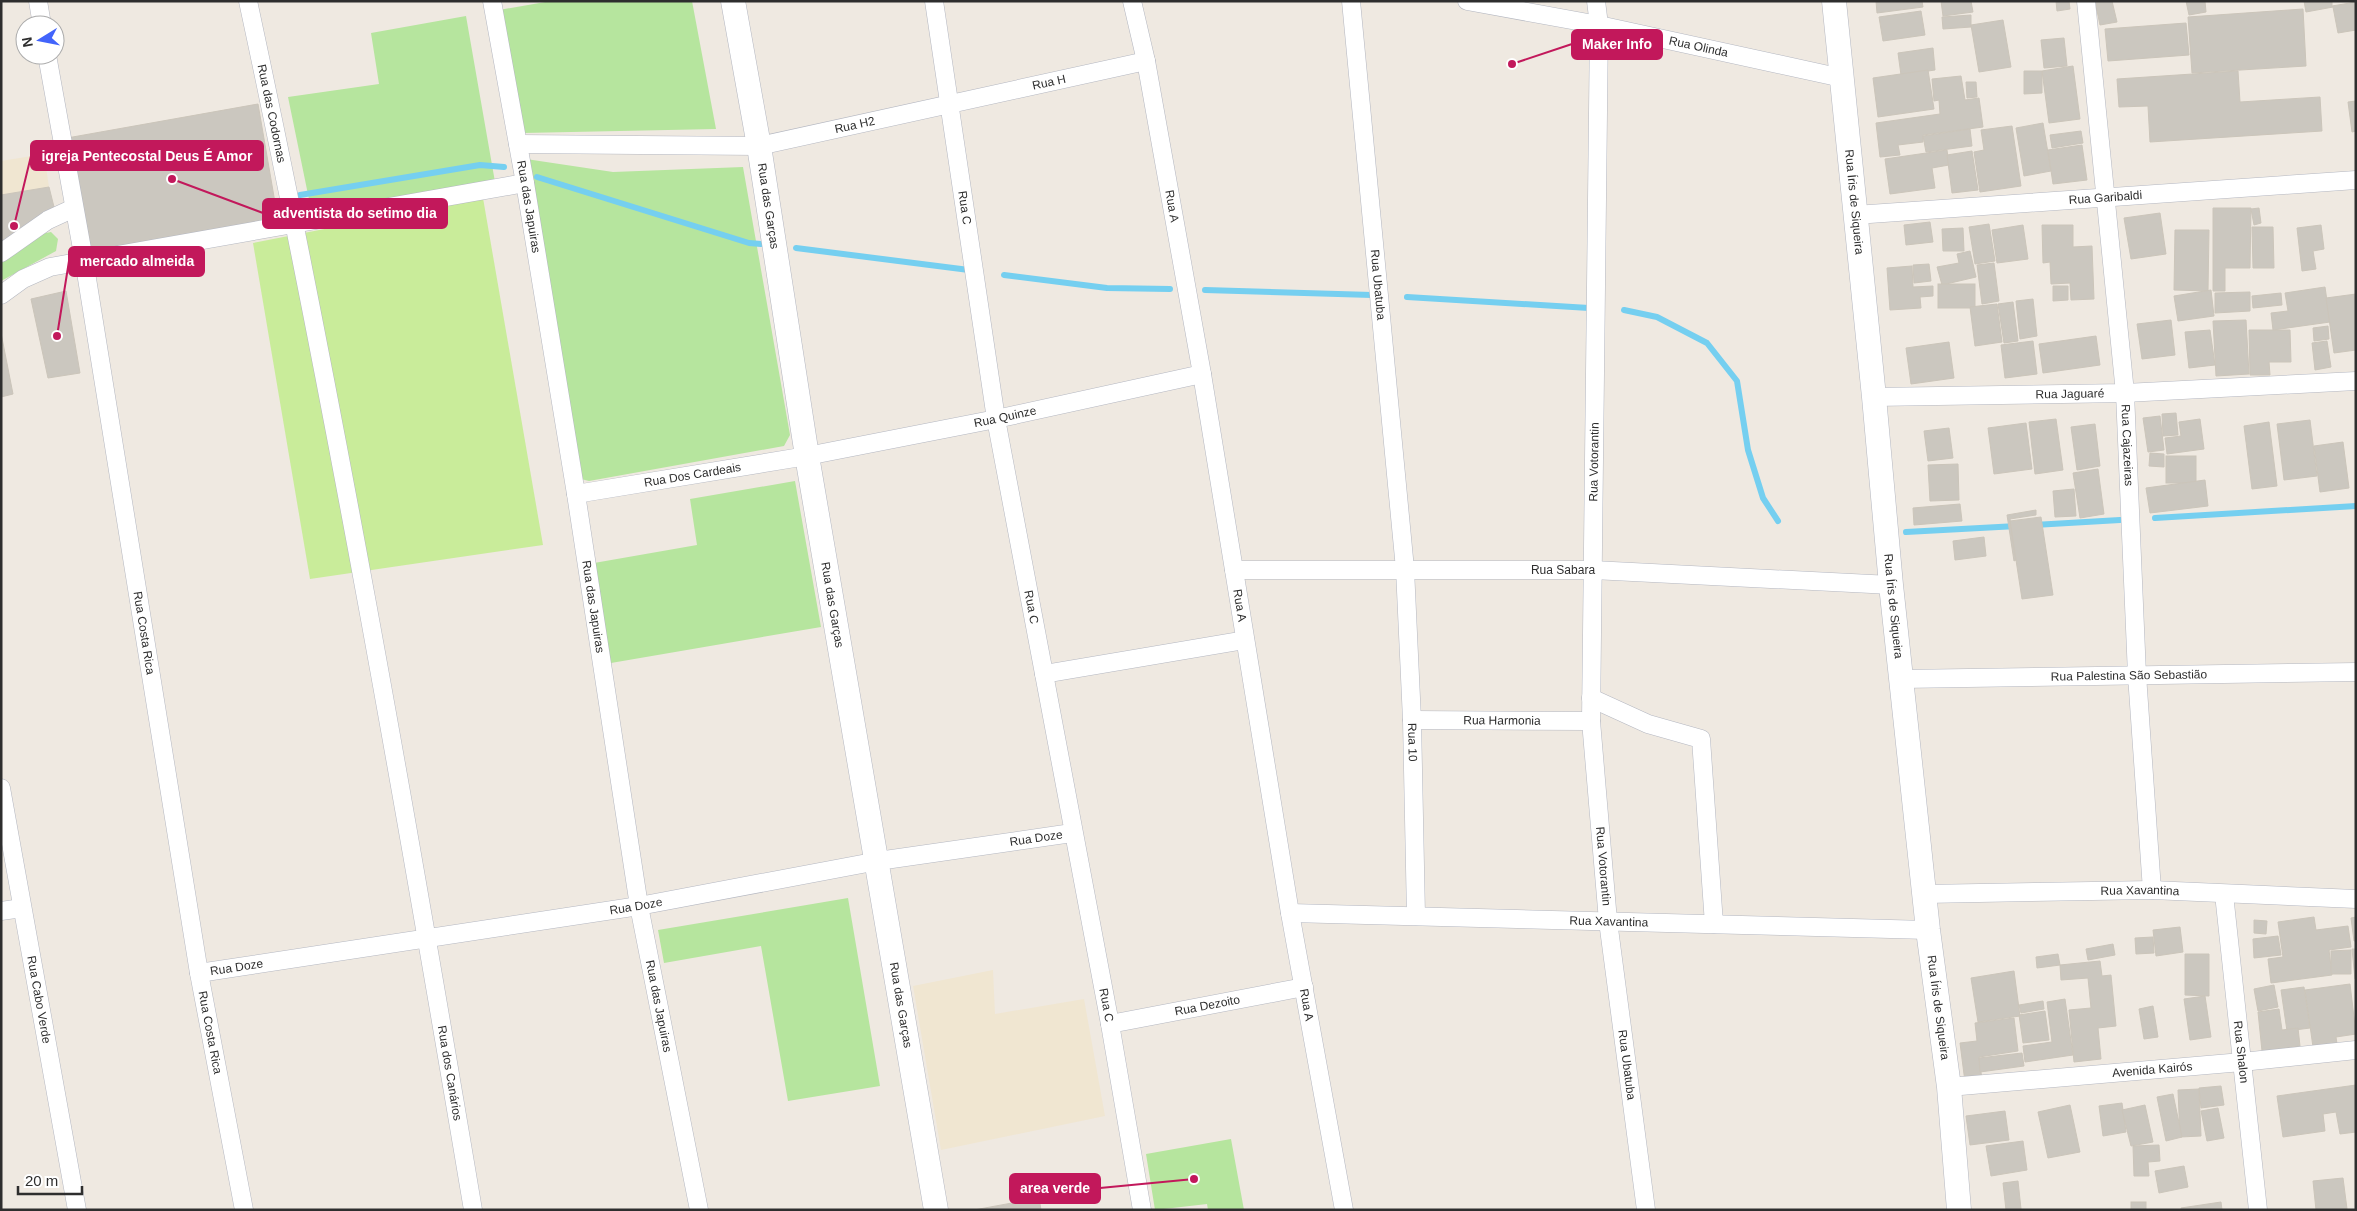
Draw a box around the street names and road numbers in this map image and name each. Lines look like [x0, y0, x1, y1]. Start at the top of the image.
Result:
street label: Rua Olinda [1668, 33, 1730, 60]
street label: Rua das Codornas [255, 63, 289, 164]
street label: Rua H [1031, 72, 1067, 93]
street label: Rua H2 [833, 114, 876, 136]
street label: Rua Íris de Siqueira [1842, 149, 1867, 256]
street label: Rua das Japuiras [514, 159, 543, 254]
street label: Rua das Garças [755, 162, 782, 250]
street label: Rua Garibaldi [2068, 188, 2143, 207]
street label: Rua A [1162, 189, 1182, 223]
street label: Rua C [955, 190, 974, 226]
street label: Rua Ubatuba [1368, 249, 1388, 321]
street label: Rua Jaguaré [2035, 386, 2105, 401]
street label: Rua Quinze [973, 403, 1038, 430]
street label: Rua Cajazeiras [2118, 404, 2136, 486]
street label: Rua Votorantin [1586, 422, 1602, 502]
street label: Rua Dos Cardeais [643, 460, 742, 490]
street label: Rua Íris de Siqueira [1881, 553, 1906, 660]
street label: Rua das Japuiras [579, 559, 607, 654]
street label: Rua das Garças [818, 561, 847, 649]
street label: Rua Sabara [1531, 563, 1595, 577]
street label: Rua A [1230, 588, 1249, 623]
street label: Rua C [1021, 589, 1042, 625]
street label: Rua Costa Rica [131, 590, 158, 676]
street label: Rua Palestina São Sebastião [2051, 667, 2208, 684]
street label: Rua Harmonia [1463, 713, 1541, 728]
street label: Rua 10 [1405, 723, 1420, 762]
street label: Rua Votorantin [1593, 826, 1614, 906]
street label: Rua Doze [1009, 827, 1064, 849]
street label: Rua Xavantina [2100, 883, 2180, 898]
street label: Rua Doze [608, 895, 664, 917]
street label: Rua Xavantina [1569, 913, 1649, 930]
street label: Rua Íris de Siqueira [1924, 954, 1952, 1061]
street label: Rua Cabo Verde [24, 955, 54, 1045]
street label: Rua Doze [209, 956, 264, 978]
street label: Rua das Japuiras [643, 959, 675, 1053]
street label: Rua das Garças [887, 961, 915, 1049]
street label: Rua C [1096, 987, 1117, 1023]
street label: Rua A [1297, 987, 1317, 1022]
street label: Rua Costa Rica [196, 990, 225, 1075]
street label: Rua Dezoito [1173, 992, 1241, 1019]
street label: Rua Shalon [2231, 1020, 2251, 1084]
street label: Rua dos Canários [435, 1025, 465, 1122]
street label: Rua Ubatuba [1615, 1029, 1639, 1101]
street label: Avenida Kairós [2111, 1059, 2193, 1080]

